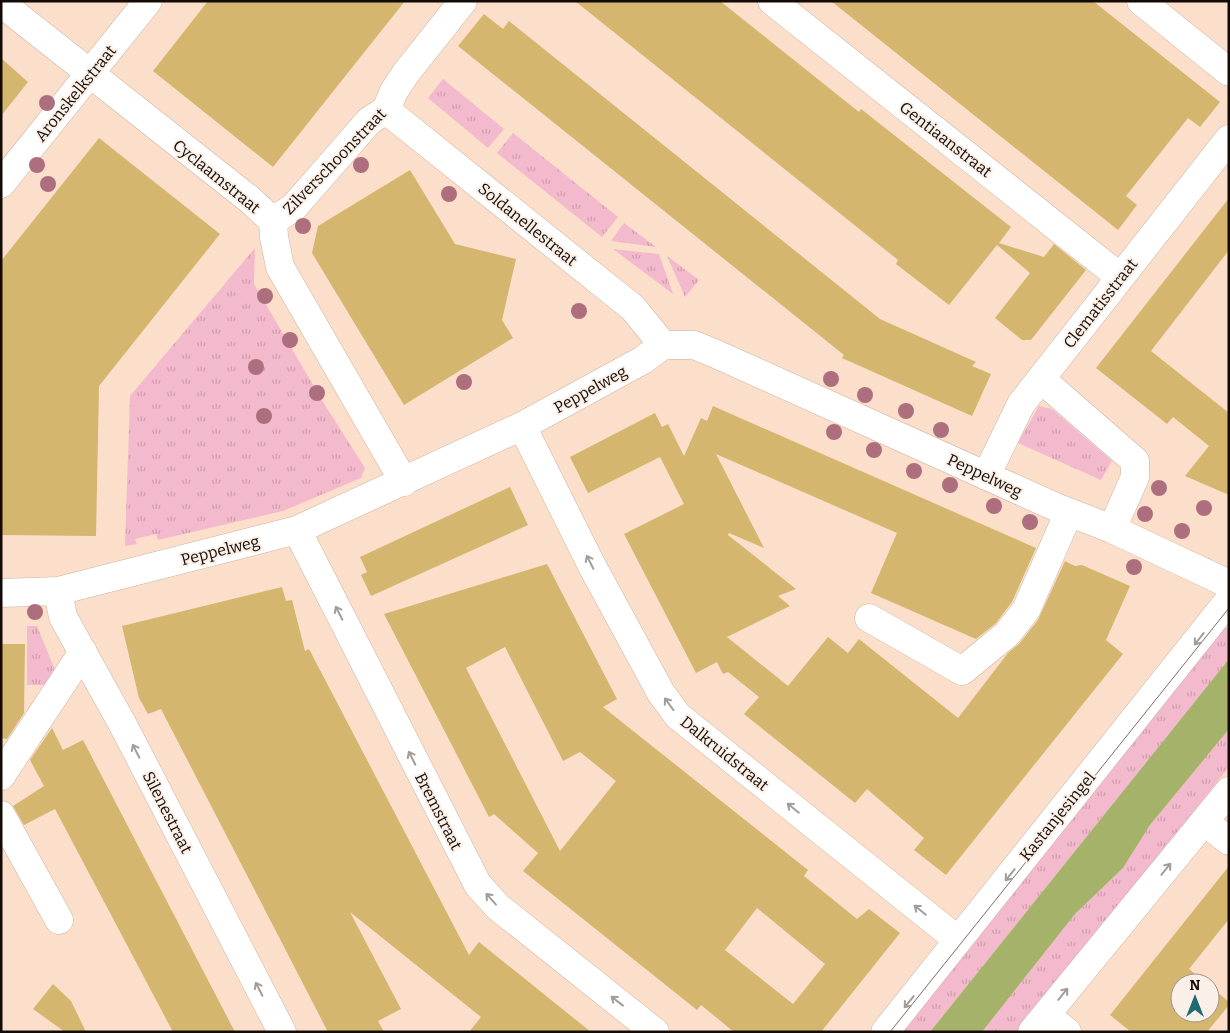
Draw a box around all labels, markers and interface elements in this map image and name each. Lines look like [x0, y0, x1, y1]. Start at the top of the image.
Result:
street label: Aronskelkstraat [31, 41, 120, 145]
street label: Gentiaanstraat [896, 97, 996, 181]
street label: Zilverschoonstraat [279, 104, 390, 218]
street label: Cyclaamstraat [169, 136, 264, 217]
street label: Soldanellestraat [475, 179, 581, 270]
street label: Clematisstraat [1059, 254, 1141, 352]
street label: Peppelweg [550, 362, 630, 417]
street label: Peppelweg [944, 450, 1025, 501]
street label: Peppelweg [179, 532, 261, 569]
one-way arrow [585, 555, 594, 570]
one-way arrow [334, 605, 344, 620]
one-way arrow [1193, 632, 1204, 645]
one-way arrow [664, 697, 674, 711]
street label: Dalkruidstraat [677, 712, 773, 795]
one-way arrow [131, 744, 140, 759]
one-way arrow [407, 751, 416, 766]
street label: Silenestraat [139, 768, 196, 857]
street label: Kastanjesingel [1016, 768, 1099, 865]
street label: Bremstraat [411, 769, 466, 853]
one-way arrow [787, 803, 800, 814]
one-way arrow [1161, 862, 1172, 875]
one-way arrow [1005, 868, 1016, 881]
one-way arrow [485, 893, 497, 906]
one-way arrow [914, 905, 927, 916]
north arrow [1170, 973, 1220, 1023]
text: N [1190, 977, 1201, 994]
one-way arrow [254, 981, 264, 996]
one-way arrow [1058, 988, 1069, 1001]
one-way arrow [903, 995, 914, 1008]
one-way arrow [611, 996, 624, 1007]

